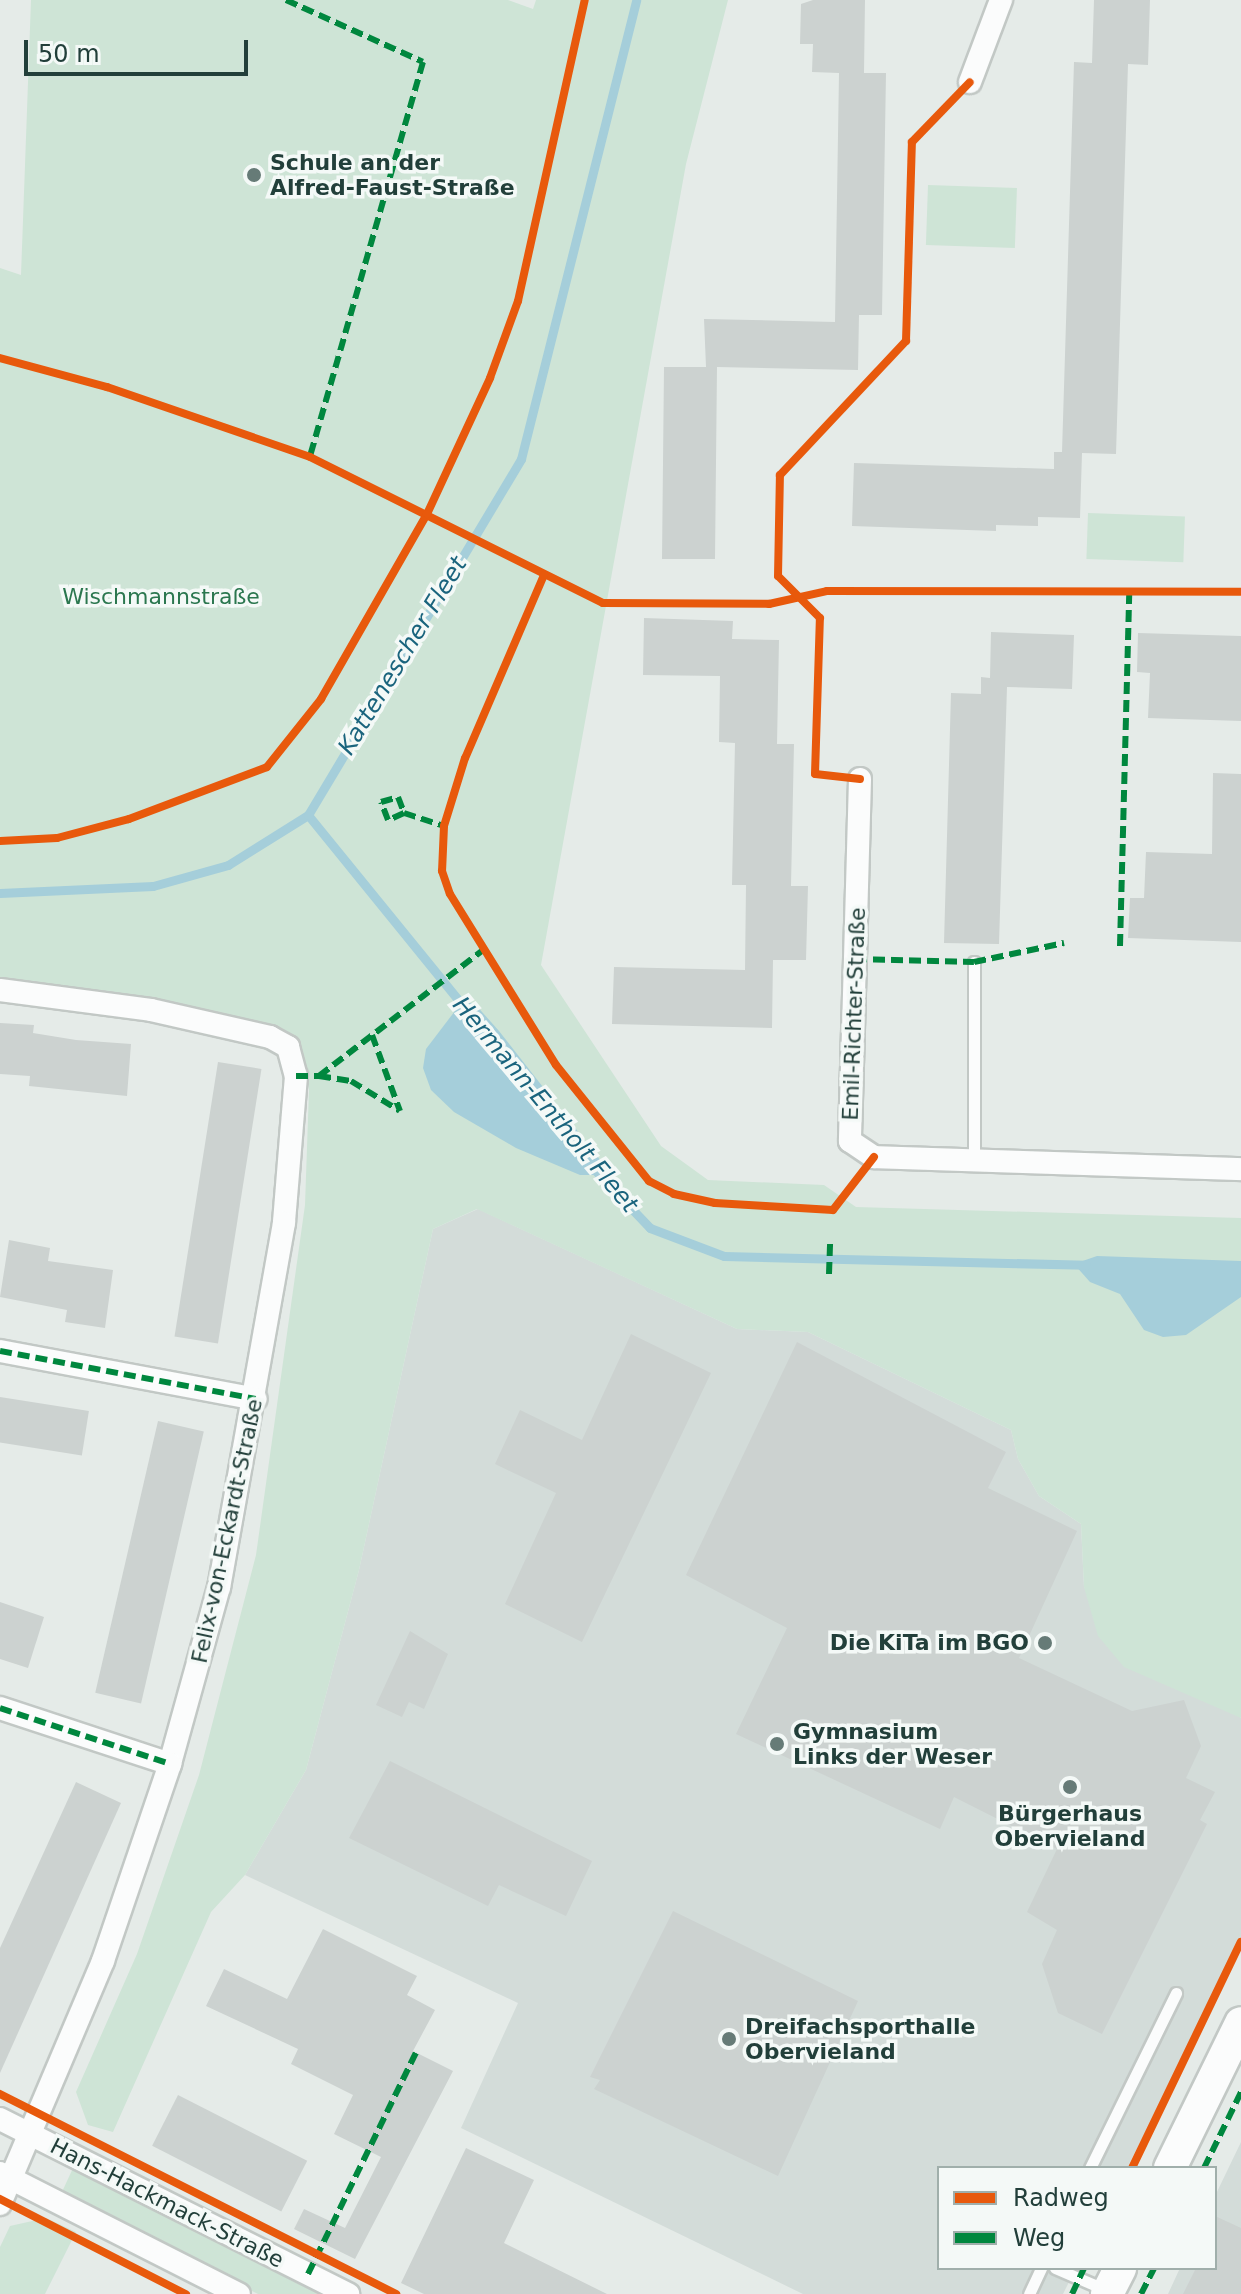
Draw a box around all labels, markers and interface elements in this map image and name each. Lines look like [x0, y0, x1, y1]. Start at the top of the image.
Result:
scale bar [28, 24, 252, 74]
text: 50 m [38, 40, 100, 68]
place label: Schule an der Alfred-Faust-Straße [270, 149, 515, 200]
marker: Schule an der Alfred-Faust-Straße [245, 166, 263, 184]
water label: Kattenescher Fleet [333, 552, 473, 760]
park label: Wischmannstraße [62, 584, 260, 610]
street label: Emil-Richter-Straße [837, 907, 871, 1121]
water label: Hermann-Entholt Fleet [446, 991, 644, 1219]
street label: Felix-von-Eckardt-Straße [186, 1396, 268, 1666]
place label: Die KiTa im BGO [830, 1630, 1029, 1656]
marker: Die KiTa im BGO [1036, 1634, 1054, 1652]
place label: Gymnasium Links der Weser [793, 1718, 992, 1770]
marker: Gymnasium Links der Weser [768, 1735, 786, 1753]
marker: Bürgerhaus Obervieland [1061, 1778, 1079, 1796]
place label: Bürgerhaus Obervieland [995, 1800, 1145, 1852]
place label: Dreifachsporthalle Obervieland [745, 2013, 976, 2064]
marker: Dreifachsporthalle Obervieland [720, 2030, 738, 2048]
street label: Hans-Hackmack-Straße [46, 2133, 288, 2273]
legend [937, 2166, 1217, 2270]
text: Radweg [1013, 2184, 1109, 2212]
text: Weg [1013, 2224, 1065, 2252]

